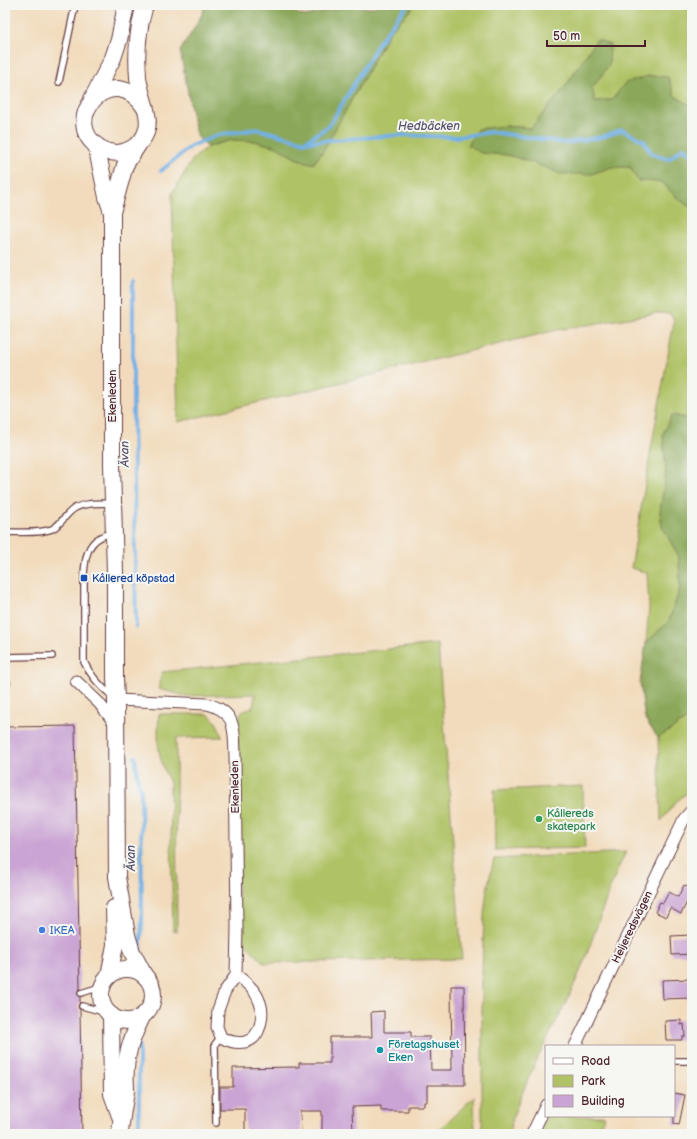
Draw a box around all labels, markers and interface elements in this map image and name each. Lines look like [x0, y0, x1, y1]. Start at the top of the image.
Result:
scale bar [547, 22, 645, 48]
text: 50 m [553, 29, 580, 44]
water label: Hedbäcken [398, 119, 460, 134]
street label: Ekenleden [106, 369, 119, 423]
water label: Ävan [116, 441, 133, 468]
place label: Kållered köpstad [92, 572, 175, 585]
marker: Kållered köpstad [79, 573, 89, 583]
street label: Ekenleden [228, 760, 242, 814]
place label: Kållereds skatepark [547, 807, 596, 833]
marker: Kållereds skatepark [534, 814, 544, 824]
water label: Ävan [123, 845, 139, 872]
street label: Heljeredsvägen [609, 889, 655, 965]
place label: IKEA [50, 924, 75, 937]
marker: IKEA [37, 925, 47, 935]
place label: Företagshuset Eken [388, 1038, 460, 1064]
marker: Företagshuset Eken [375, 1045, 385, 1055]
legend [545, 1045, 675, 1117]
text: Road [581, 1054, 610, 1069]
text: Park [581, 1074, 605, 1089]
text: Building [581, 1094, 625, 1109]

